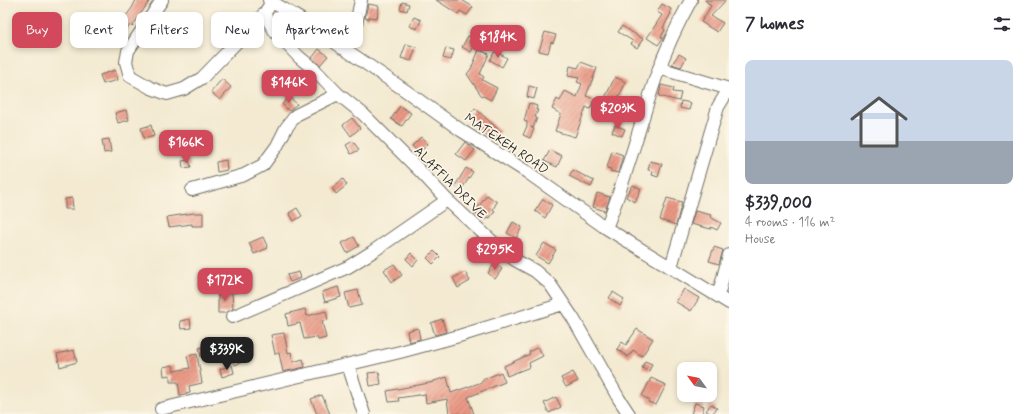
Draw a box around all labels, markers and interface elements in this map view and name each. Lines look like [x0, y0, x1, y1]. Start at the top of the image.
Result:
chip: Buy [12, 12, 62, 48]
chip: Rent [70, 12, 128, 48]
chip: Filters [136, 12, 203, 48]
chip: New [211, 12, 264, 48]
chip: Apartment [272, 12, 363, 48]
text: 7 homes [745, 13, 804, 35]
icon: filters [991, 13, 1013, 35]
pin: $184K [470, 25, 526, 59]
text: $184K [479, 29, 517, 46]
pin: $146K [261, 70, 317, 104]
text: $146K [271, 74, 307, 91]
icon: home [843, 86, 915, 158]
pin: $203K [590, 96, 646, 130]
text: $203K [600, 100, 636, 117]
street label: MATEKEH ROAD [461, 110, 552, 179]
pin: $166K [158, 130, 214, 164]
text: $166K [168, 134, 204, 151]
street label: ALAFFIA DRIVE [410, 143, 490, 223]
text: $339,000 [745, 192, 812, 214]
text: 4 rooms · 116 m² [745, 214, 835, 231]
text: House [745, 231, 776, 248]
pin: $295K [467, 237, 523, 271]
text: $295K [476, 241, 514, 258]
pin: $172K [197, 268, 253, 302]
text: $172K [207, 272, 243, 289]
pin: $339K [199, 337, 255, 371]
text: $339K [209, 341, 245, 358]
north arrow [677, 362, 717, 402]
map controls [677, 362, 717, 402]

